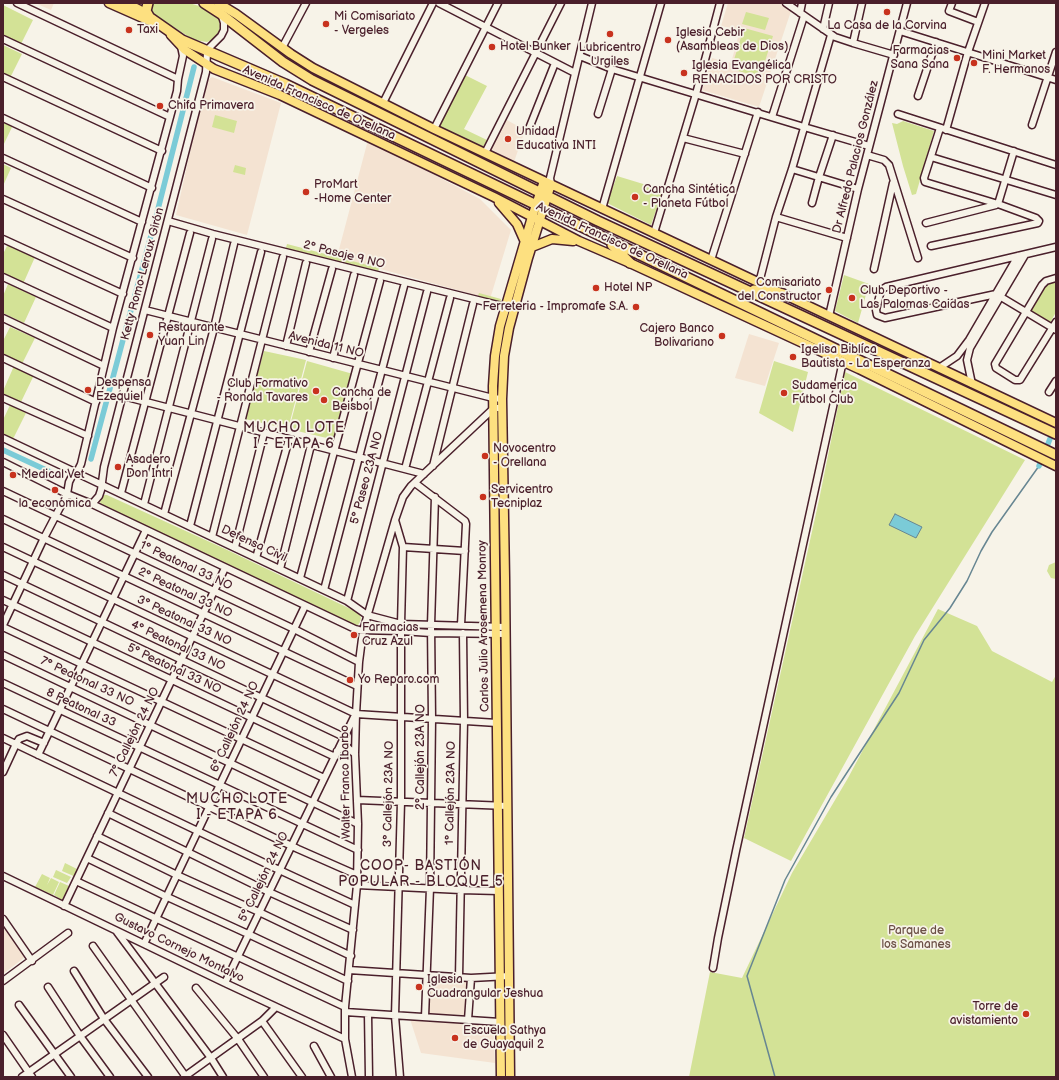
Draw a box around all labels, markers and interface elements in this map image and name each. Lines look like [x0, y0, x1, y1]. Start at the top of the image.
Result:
marker: La Casa de la Corvina [882, 7, 892, 17]
place label: Mi Comisariato - Vergeles [334, 10, 415, 38]
marker: Mi Comisariato - Vergeles [321, 19, 331, 29]
place label: La Casa de la Corvina [827, 19, 947, 33]
place label: Taxi [137, 23, 158, 37]
marker: Taxi [124, 25, 134, 35]
place label: Iglesia Cebir (Asambleas de Dios) [676, 26, 788, 54]
marker: Lubricentro Urgiles [605, 29, 615, 39]
marker: Iglesia Cebir (Asambleas de Dios) [663, 35, 673, 45]
place label: Hotel Bunker [500, 40, 571, 54]
place label: Lubricentro Urgiles [579, 41, 641, 69]
marker: Hotel Bunker [487, 42, 497, 52]
place label: Farmacias Sana Sana [891, 44, 949, 72]
place label: Mini Market F. Hermanos [982, 49, 1050, 77]
marker: Farmacias Sana Sana [952, 53, 962, 63]
marker: Mini Market F. Hermanos [969, 58, 979, 68]
place label: Iglesia Evangélica RENACIDOS POR CRISTO [692, 59, 837, 87]
street label: Avenida Francisco de Orellana [240, 63, 398, 143]
marker: Iglesia Evangélica RENACIDOS POR CRISTO [679, 68, 689, 78]
street label: Dr Alfredo Palacios González [830, 79, 882, 235]
place label: Chifa Primavera [168, 99, 254, 113]
marker: Chifa Primavera [155, 101, 165, 111]
place label: Unidad Educativa INTI [516, 125, 596, 153]
marker: Unidad Educativa INTI [503, 134, 513, 144]
place label: ProMart -Home Center [314, 178, 391, 206]
place label: Cancha Sintética - Planeta Fútbol [643, 183, 735, 211]
marker: ProMart -Home Center [301, 187, 311, 197]
marker: Cancha Sintética - Planeta Fútbol [630, 192, 640, 202]
street label: Avenida Francisco de Orellana [534, 199, 690, 283]
street label: Ketty Romo-Leroux Girón [118, 206, 168, 342]
street label: 2° Pasaje 9 NO [302, 238, 386, 272]
place label: Comisariato del Constructor [737, 276, 821, 304]
place label: Hotel NP [604, 281, 652, 295]
marker: Hotel NP [591, 283, 601, 293]
place label: Club Deportivo - Las Palomas Caidas [860, 284, 969, 312]
marker: Comisariato del Constructor [824, 285, 834, 295]
marker: Club Deportivo - Las Palomas Caidas [847, 293, 857, 303]
place label: Ferreteria - Impromafe S.A. [482, 300, 628, 314]
marker: Ferreteria - Impromafe S.A. [631, 302, 641, 312]
place label: Restaurante Yuan Lin [158, 321, 224, 349]
place label: Cajero Banco Bolivariano [640, 322, 714, 350]
street label: Avenida 11 NO [287, 329, 365, 361]
marker: Restaurante Yuan Lin [145, 330, 155, 340]
marker: Cajero Banco Bolivariano [717, 331, 727, 341]
place label: Igelisa Biblíca Bautista - La Esperanza [801, 343, 931, 371]
marker: Igelisa Biblíca Bautista - La Esperanza [788, 352, 798, 362]
place label: Despensa Ezequiel [96, 376, 151, 404]
place label: Club Formativo - Ronald Tavares [216, 377, 308, 405]
place label: Sudamerica Fútbol Club [792, 379, 857, 407]
marker: Despensa Ezequiel [83, 385, 93, 395]
marker: Club Formativo - Ronald Tavares [311, 386, 321, 396]
place label: Cancha de Beisbol [332, 386, 391, 414]
marker: Sudamerica Fútbol Club [779, 388, 789, 398]
marker: Cancha de Beisbol [319, 395, 329, 405]
district label: MUCHO LOTE I - ETAPA 6 [243, 420, 345, 452]
street label: 5° Paseo 23A NO [348, 430, 386, 526]
place label: Novocentro - Orellana [493, 442, 556, 470]
marker: Novocentro - Orellana [480, 451, 490, 461]
place label: Asadero Don Intri [126, 453, 173, 481]
marker: Asadero Don Intri [113, 462, 123, 472]
place label: Medical Vet [21, 468, 85, 482]
marker: Medical Vet [8, 470, 18, 480]
place label: Servicentro Tecniplaz [491, 483, 553, 511]
marker: la económica [50, 485, 60, 495]
marker: Servicentro Tecniplaz [478, 492, 488, 502]
place label: la económica [19, 497, 91, 511]
street label: Defensa Civil [219, 522, 289, 566]
street label: 1° Peatonal 33 NO [138, 538, 234, 594]
street label: Carlos Julio Arosemena Monroy [475, 540, 493, 712]
street label: 2° Peatonal 33 NO [136, 565, 234, 621]
street label: 3° Peatonal 33 NO [134, 593, 234, 649]
street label: 4° Peatonal 33 NO [129, 618, 227, 674]
place label: Farmacias Cruz Azul [362, 621, 419, 649]
marker: Farmacias Cruz Azul [349, 630, 359, 640]
street label: 5° Peatonal 33 NO [125, 641, 223, 697]
street label: 7° Peatonal 33 NO [38, 654, 136, 710]
place label: Yo Reparo.com [358, 673, 439, 687]
marker: Yo Reparo.com [345, 675, 355, 685]
street label: 6° Callejón 24 NO [208, 679, 262, 775]
street label: 7° Callejón 24 NO [107, 685, 163, 779]
street label: 8 Peatonal 33 [44, 686, 118, 730]
street label: 2° Callejón 23A NO [414, 704, 428, 810]
street label: Walter Franco Ibarbo [338, 725, 354, 839]
street label: 3° Callejón 23A NO [381, 741, 397, 847]
street label: 1° Callejón 23A NO [443, 741, 459, 845]
district label: MUCHO LOTE I - ETAPA 6 [186, 791, 288, 824]
street label: 5° Callejón 24 NO [236, 830, 292, 924]
district label: COOP- BASTIÓN POPULAR - BLOQUE 5 [338, 858, 504, 890]
street label: Gustavo Cornejo Montalvo [112, 910, 246, 986]
park label: Parque de los Samanes [881, 924, 951, 952]
place label: Iglesia Cuadrangular Jeshua [427, 973, 543, 1001]
marker: Iglesia Cuadrangular Jeshua [414, 982, 424, 992]
place label: Torre de avistamiento [950, 1000, 1018, 1028]
marker: Torre de avistamiento [1021, 1009, 1031, 1019]
place label: Escuela Sathya de Guayaquil 2 [463, 1024, 546, 1052]
marker: Escuela Sathya de Guayaquil 2 [450, 1033, 460, 1043]

